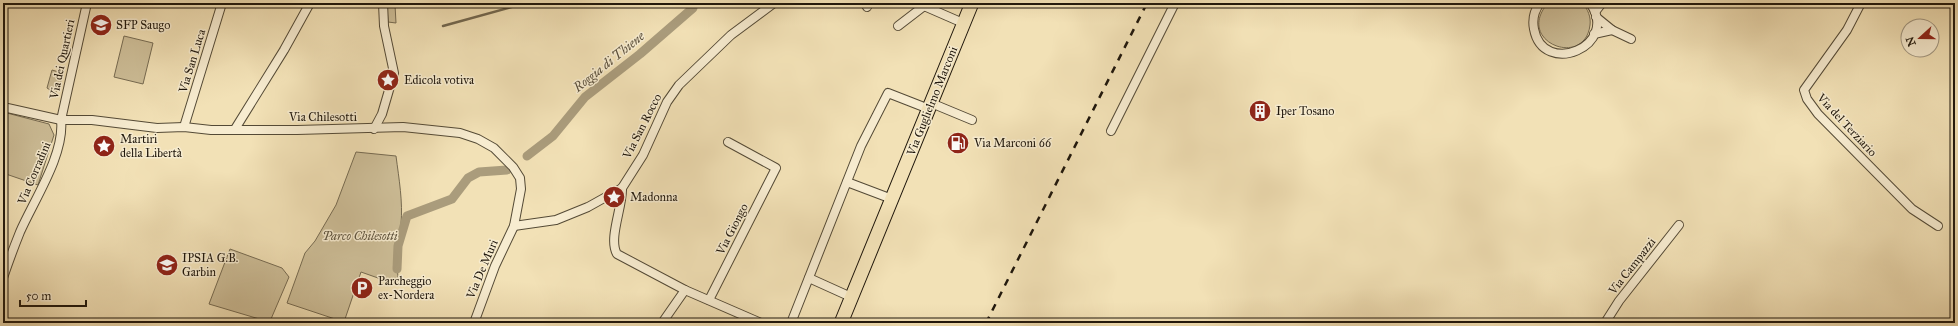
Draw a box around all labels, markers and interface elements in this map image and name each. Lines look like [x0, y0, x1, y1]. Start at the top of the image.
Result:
school or university icon: SFP Saugo [88, 12, 114, 38]
street label: Via dei Quartieri [47, 17, 77, 101]
place label: SFP Saugo [116, 18, 170, 33]
north arrow [1900, 18, 1940, 58]
street label: Via San Luca [175, 27, 209, 95]
water label: Roggia di Thiene [569, 28, 649, 96]
text: N [1903, 34, 1919, 48]
street label: Via Guglielmo Marconi [903, 44, 961, 159]
place icon: Edicola votiva [375, 67, 401, 93]
place label: Edicola votiva [404, 73, 475, 87]
street label: Via del Terziario [1814, 90, 1880, 159]
street label: Via San Rocco [619, 91, 664, 162]
building icon: Iper Tosano [1247, 98, 1273, 124]
place label: Iper Tosano [1276, 104, 1335, 118]
street label: Via Chilesotti [288, 110, 358, 124]
fuel station icon: Via Marconi 66 [945, 130, 971, 156]
place label: Martiri della Libertà [120, 132, 183, 160]
place icon: Martiri della Libertà [91, 133, 117, 159]
place label: Via Marconi 66 [973, 136, 1052, 150]
street label: Via Corradini [14, 139, 54, 207]
place icon: Madonna [601, 184, 627, 210]
place label: Madonna [630, 190, 679, 204]
street label: Via Giongo [713, 201, 752, 258]
park label: Parco Chilesotti [323, 229, 398, 243]
street label: Via Campazzi [1605, 234, 1659, 298]
street label: Via De Muri [463, 237, 501, 302]
place label: IPSIA G.B. Garbin [182, 251, 238, 279]
school or university icon: IPSIA G.B. Garbin [154, 252, 180, 278]
place label: Parcheggio ex-Nordera [378, 274, 435, 302]
parking icon: Parcheggio ex-Nordera [349, 275, 375, 301]
scale bar [20, 282, 86, 308]
text: 50 m [26, 289, 51, 303]

